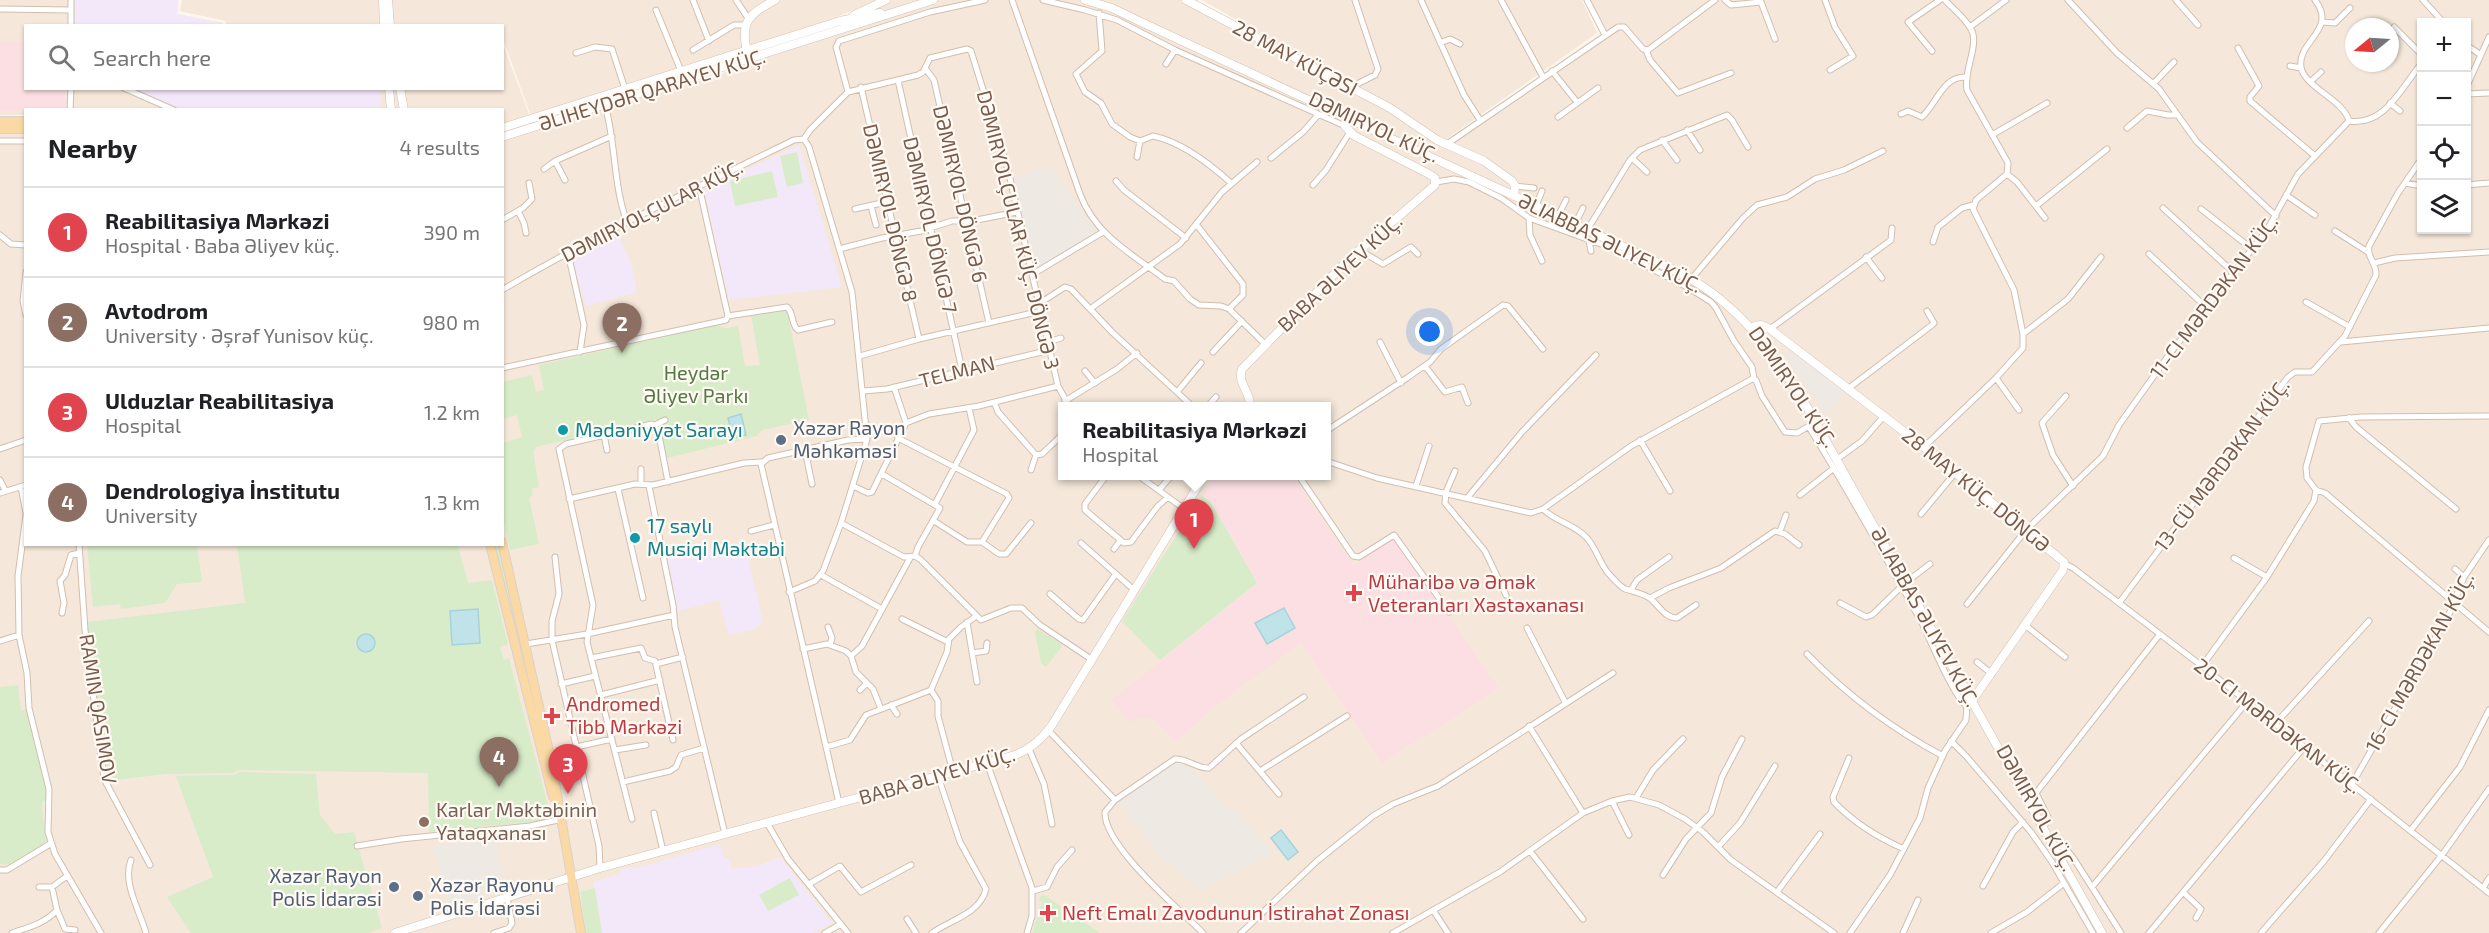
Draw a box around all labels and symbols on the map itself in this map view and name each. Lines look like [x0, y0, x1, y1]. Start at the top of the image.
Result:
street label: 28 MAY KÜÇƏSI [1229, 14, 1362, 101]
north arrow [2345, 18, 2399, 72]
street label: ƏLIHEYDƏR QARAYEV KÜÇ. [535, 43, 768, 136]
street label: DƏMIRYOL KÜÇ. [1305, 85, 1443, 168]
street label: DƏMIRYOLÇULAR KÜÇ. DÖNGƏ 3 [972, 88, 1065, 372]
street label: DƏMIRYOL DÖNGƏ 6 [929, 103, 993, 285]
street label: DƏMIRYOL DÖNGƏ 8 [859, 121, 923, 304]
street label: DƏMIRYOL DÖNGƏ 7 [899, 134, 963, 315]
street label: DƏMIRYOLÇULAR KÜÇ. [557, 154, 747, 267]
street label: ƏLIABBAS ƏLIYEV KÜÇ. [1514, 187, 1706, 298]
street label: BABA ƏLIYEV KÜÇ. [1272, 208, 1407, 337]
street label: 11-CI MƏRDƏKAN KÜÇ. [2144, 210, 2283, 383]
pin: 2 [602, 304, 642, 353]
your location [1415, 317, 1444, 346]
street label: DƏMIRYOL KÜÇ. [1744, 321, 1843, 452]
street label: TELMAN [916, 350, 997, 392]
park label: Heydər Əliyev Parkı [643, 360, 749, 407]
street label: 13-CÜ MƏRDƏKAN KÜÇ. [2149, 373, 2295, 556]
place label: Xəzər Rayon Məhkəməsi [793, 415, 906, 462]
place label: Mədəniyyət Sarayı [575, 417, 743, 441]
street label: 28 MAY KÜÇ. DÖNGƏ [1897, 422, 2056, 557]
marker: Mədəniyyət Sarayı [556, 423, 570, 437]
marker: Xəzər Rayon Məhkəməsi [774, 433, 788, 447]
pin: 1 [1174, 500, 1214, 549]
place label: 17 saylı Musiqi Məktəbi [647, 513, 785, 560]
street label: ƏLIABBAS ƏLIYEV KÜÇ. [1866, 523, 1985, 711]
marker: 17 saylı Musiqi Məktəbi [628, 531, 642, 545]
street label: 16-CI MƏRDƏKAN KÜÇ. [2360, 567, 2479, 756]
place label: Müharibə və Əmək Veteranları Xəstəxanası [1368, 569, 1584, 616]
marker: Müharibə və Əmək Veteranları Xəstəxanası [1345, 584, 1363, 602]
street label: RAMIN QASIMOV [75, 632, 123, 785]
street label: 20-CI MƏRDƏKAN KÜÇ. [2190, 652, 2367, 799]
place label: Andromed Tibb Mərkəzi [566, 691, 682, 738]
marker: Andromed Tibb Mərkəzi [543, 707, 561, 725]
pin: 4 [480, 738, 518, 787]
street label: DƏMIRYOL KÜÇ. [1991, 740, 2081, 875]
street label: BABA ƏLIYEV KÜÇ. [856, 741, 1018, 810]
pin: 3 [548, 744, 588, 794]
place label: Karlar Məktəbinin Yataqxanası [436, 797, 597, 844]
marker: Karlar Məktəbinin Yataqxanası [417, 815, 431, 829]
place label: Xəzər Rayon Polis İdarəsi [269, 863, 382, 910]
place label: Xəzər Rayonu Polis İdarəsi [430, 872, 554, 919]
marker: Xəzər Rayon Polis İdarəsi [387, 880, 401, 894]
marker: Xəzər Rayonu Polis İdarəsi [411, 889, 425, 903]
place label: Neft Emalı Zavodunun İstirahət Zonası [1062, 900, 1410, 924]
marker: Neft Emalı Zavodunun İstirahət Zonası [1039, 904, 1057, 922]

